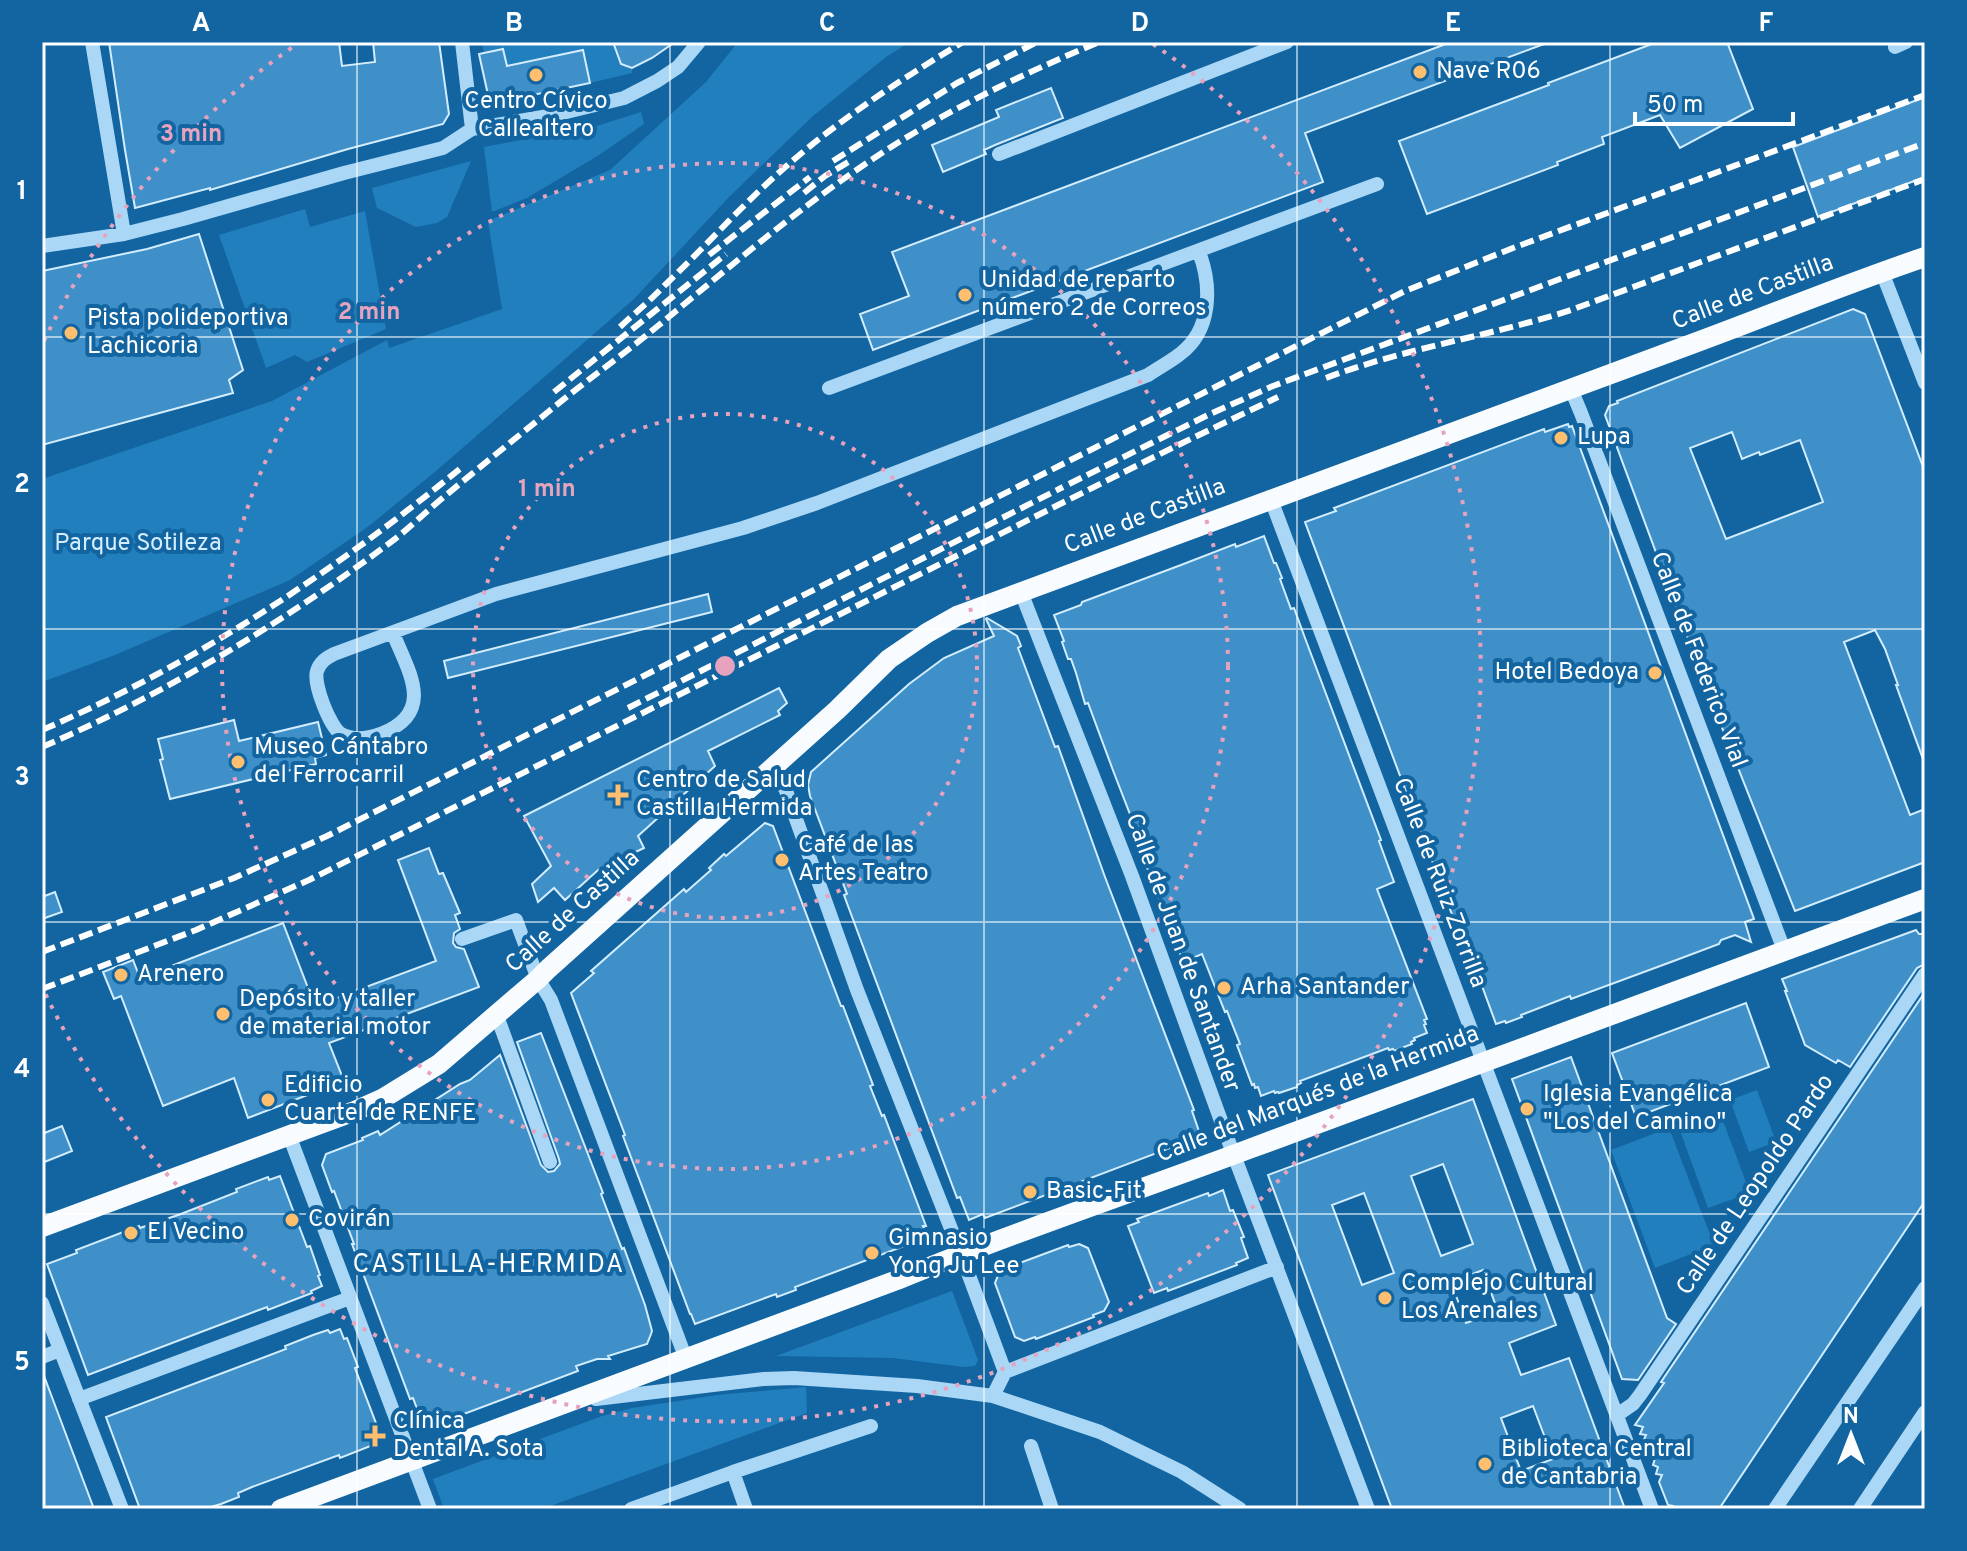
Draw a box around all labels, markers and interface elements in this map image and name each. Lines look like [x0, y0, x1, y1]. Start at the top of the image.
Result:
text: A [192, 8, 210, 41]
text: B [505, 8, 523, 41]
text: C [819, 8, 835, 41]
text: D [1131, 8, 1149, 41]
text: E [1445, 8, 1461, 41]
text: F [1759, 8, 1774, 41]
place label: Nave R06 [1436, 57, 1541, 87]
marker: Nave R06 [1411, 63, 1429, 81]
marker: Centro Cívico Callealtero [527, 66, 545, 84]
scale bar [1635, 76, 1793, 126]
place label: Centro Cívico Callealtero [464, 87, 608, 145]
text: 50 m [1647, 91, 1703, 121]
text: 3 min [160, 120, 222, 150]
text: 1 [17, 176, 27, 209]
street label: Calle de Castilla [1668, 248, 1838, 338]
place label: Unidad de reparto número 2 de Correos [981, 266, 1207, 324]
marker: Unidad de reparto número 2 de Correos [956, 286, 974, 304]
text: 2 min [338, 298, 400, 328]
place label: Pista polideportiva Lachicoria [87, 304, 289, 362]
marker: Pista polideportiva Lachicoria [62, 324, 80, 342]
place label: Lupa [1577, 423, 1631, 453]
marker: Lupa [1552, 429, 1570, 447]
text: 2 [14, 469, 30, 502]
street label: Calle de Castilla [1060, 472, 1230, 562]
text: 1 min [518, 475, 576, 505]
park label: Parque Sotileza [54, 529, 222, 559]
street label: Calle de Federico Vial [1643, 548, 1753, 772]
centre of rings [711, 652, 739, 680]
place label: Hotel Bedoya [1494, 658, 1639, 688]
marker: Hotel Bedoya [1646, 664, 1664, 682]
place label: Museo Cántabro del Ferrocarril [254, 733, 428, 791]
marker: Museo Cántabro del Ferrocarril [229, 753, 247, 771]
text: 3 [14, 762, 30, 795]
place label: Centro de Salud Castilla Hermida [636, 766, 812, 824]
street label: Calle de Ruiz Zorrilla [1385, 774, 1493, 992]
marker: Centro de Salud Castilla Hermida [607, 784, 629, 806]
street label: Calle de Juan de Santander [1118, 810, 1246, 1096]
place label: Café de las Artes Teatro [798, 831, 929, 889]
street label: Calle de Castilla [500, 844, 646, 980]
marker: Café de las Artes Teatro [773, 851, 791, 869]
place label: Arenero [137, 960, 224, 990]
marker: Arenero [112, 966, 130, 984]
place label: Arha Santander [1240, 973, 1410, 1003]
marker: Arha Santander [1215, 979, 1233, 997]
place label: Depósito y taller de material motor [239, 985, 431, 1043]
marker: Depósito y taller de material motor [214, 1005, 232, 1023]
street label: Calle del Marqués de la Hermida [1153, 1020, 1483, 1170]
text: 4 [14, 1054, 30, 1087]
street label: Calle de Leopoldo Pardo [1671, 1069, 1841, 1301]
place label: Edificio Cuartel de RENFE [284, 1071, 477, 1129]
place label: Iglesia Evangélica "Los del Camino" [1543, 1080, 1733, 1138]
marker: Edificio Cuartel de RENFE [259, 1091, 277, 1109]
marker: Iglesia Evangélica "Los del Camino" [1518, 1100, 1536, 1118]
place label: Basic-Fit [1046, 1177, 1142, 1207]
marker: Basic-Fit [1021, 1183, 1039, 1201]
place label: Covirán [308, 1205, 391, 1235]
marker: Covirán [283, 1211, 301, 1229]
place label: El Vecino [147, 1218, 244, 1248]
marker: El Vecino [122, 1224, 140, 1242]
place label: Gimnasio Yong Ju Lee [888, 1224, 1019, 1282]
marker: Gimnasio Yong Ju Lee [863, 1244, 881, 1262]
district label: CASTILLA-HERMIDA [353, 1249, 625, 1282]
place label: Complejo Cultural Los Arenales [1401, 1269, 1594, 1327]
marker: Complejo Cultural Los Arenales [1376, 1289, 1394, 1307]
text: 5 [14, 1347, 30, 1380]
north arrow [1811, 1395, 1891, 1475]
text: N [1843, 1404, 1859, 1431]
place label: Clínica Dental A. Sota [393, 1407, 544, 1465]
marker: Clínica Dental A. Sota [364, 1425, 386, 1447]
place label: Biblioteca Central de Cantabria [1501, 1435, 1692, 1493]
marker: Biblioteca Central de Cantabria [1476, 1455, 1494, 1473]

